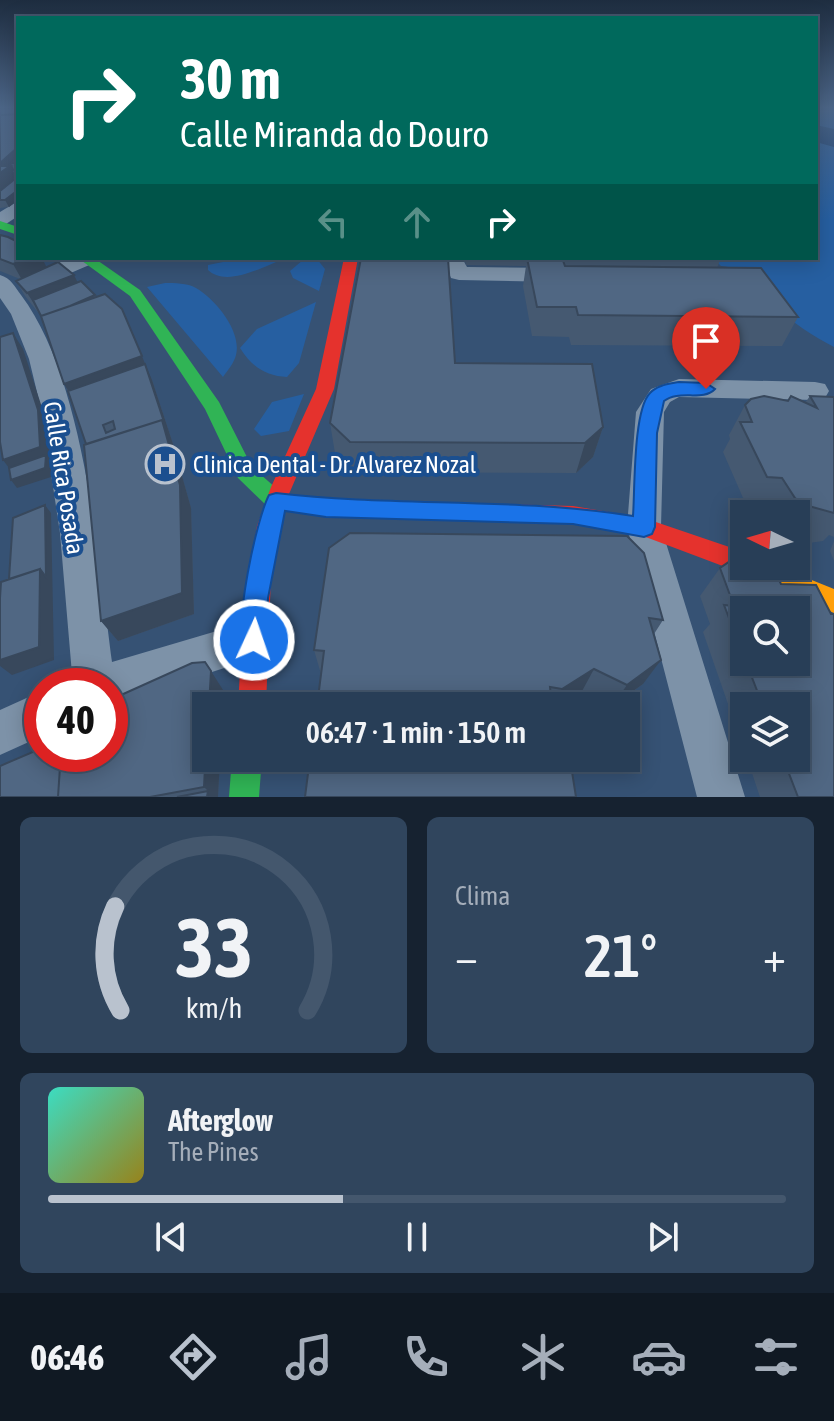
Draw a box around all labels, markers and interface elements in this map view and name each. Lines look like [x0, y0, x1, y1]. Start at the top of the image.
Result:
text: 30 m [180, 47, 281, 111]
icon: right [48, 48, 152, 152]
text: Calle Miranda do Douro [180, 113, 489, 155]
icon: left [311, 200, 355, 244]
icon: ahead [395, 200, 439, 244]
icon: right [479, 200, 523, 244]
pin [672, 307, 740, 389]
icon: arrive [684, 319, 728, 363]
street label: Calle Rica Posada [39, 400, 89, 556]
hospital icon: Clinica Dental - Dr. Alvarez Nozal [144, 443, 186, 485]
place label: Clinica Dental - Dr. Alvarez Nozal [193, 451, 477, 478]
north arrow [730, 500, 810, 580]
map controls [730, 500, 810, 772]
button: search [730, 596, 810, 676]
position arrow [212, 598, 296, 682]
speed limit sign: 40 [24, 668, 128, 772]
button: layers [730, 692, 810, 772]
text: 06:47 · 1 min · 150 m [306, 715, 526, 749]
text: Clima [455, 881, 510, 911]
text: 33 [174, 899, 253, 995]
text: 21° [584, 921, 657, 990]
text: − [455, 931, 478, 981]
text: + [763, 931, 786, 981]
text: km/h [185, 991, 242, 1024]
text: Afterglow [168, 1103, 273, 1137]
text: The Pines [168, 1137, 259, 1167]
icon: previous [149, 1215, 193, 1259]
icon: pause [395, 1215, 439, 1259]
icon: next [641, 1215, 685, 1259]
icon: directions [165, 1329, 221, 1385]
icon: music [281, 1329, 337, 1385]
icon: phone [398, 1329, 454, 1385]
icon: climate [515, 1329, 571, 1385]
icon: car [631, 1329, 687, 1385]
icon: filters [748, 1329, 804, 1385]
text: 06:46 [30, 1336, 104, 1378]

